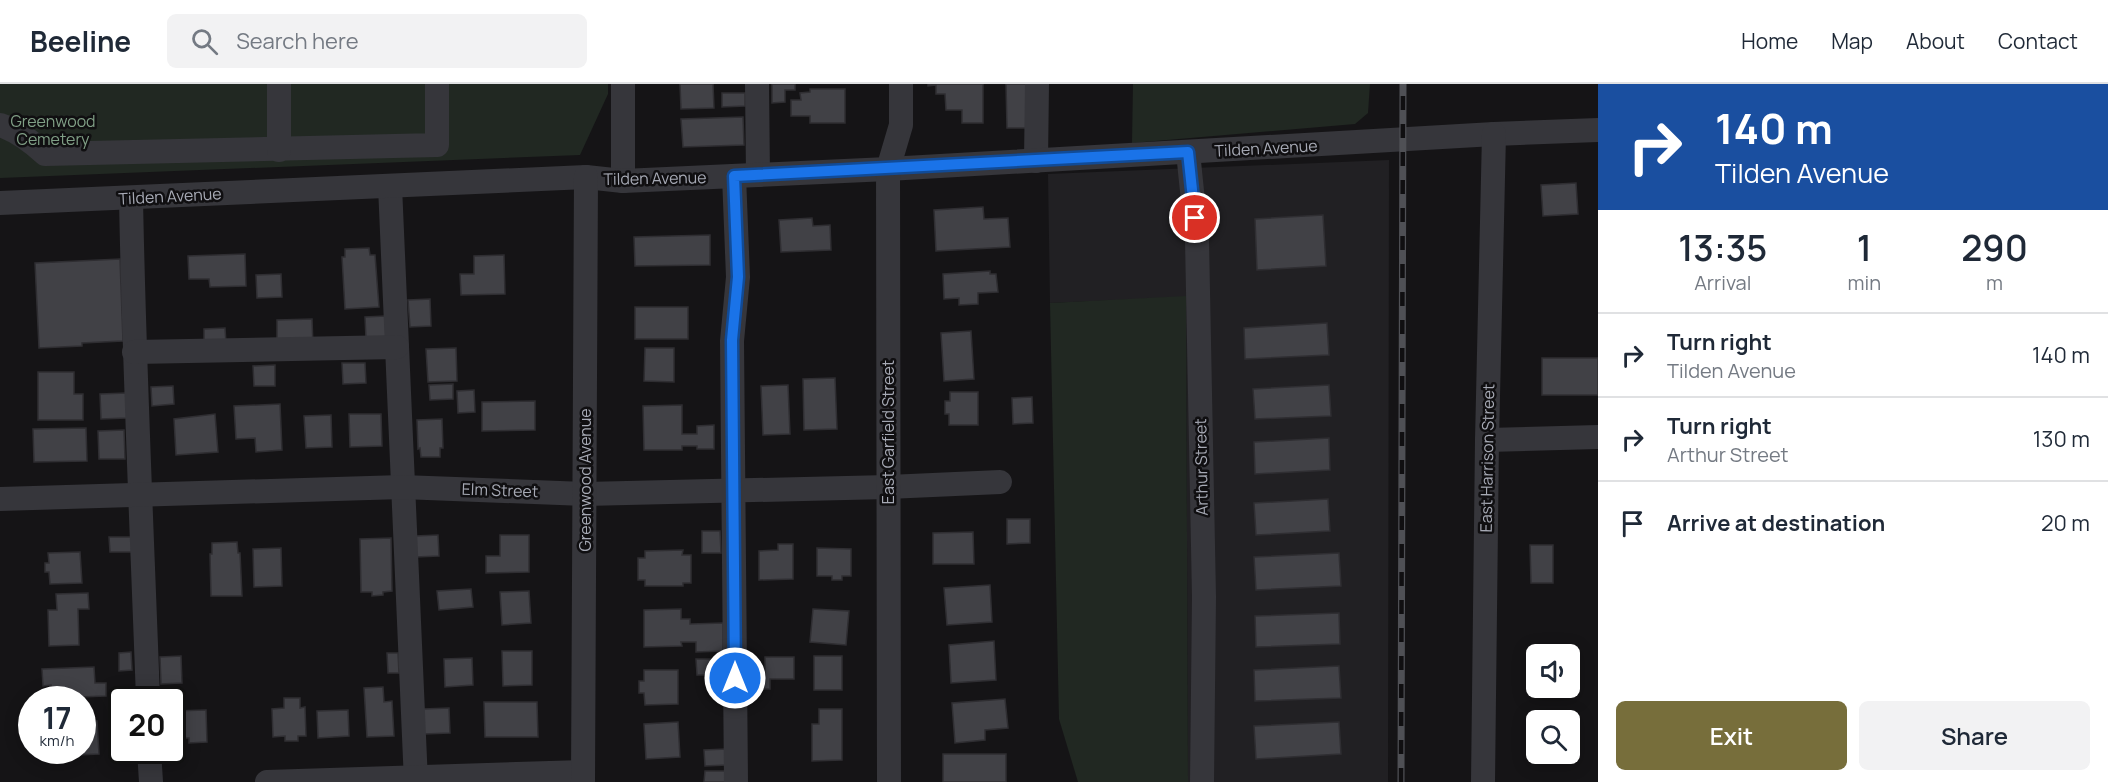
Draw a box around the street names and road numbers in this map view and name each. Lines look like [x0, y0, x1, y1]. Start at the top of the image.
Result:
street label: Tilden Avenue [1214, 134, 1318, 162]
street label: Tilden Avenue [603, 166, 707, 190]
street label: Tilden Avenue [118, 182, 222, 210]
street label: East Garfield Street [877, 360, 899, 504]
street label: East Harrison Street [1475, 383, 1499, 533]
street label: Greenwood Avenue [574, 408, 596, 552]
street label: Arthur Street [1189, 418, 1213, 516]
street label: Elm Street [461, 478, 539, 502]

